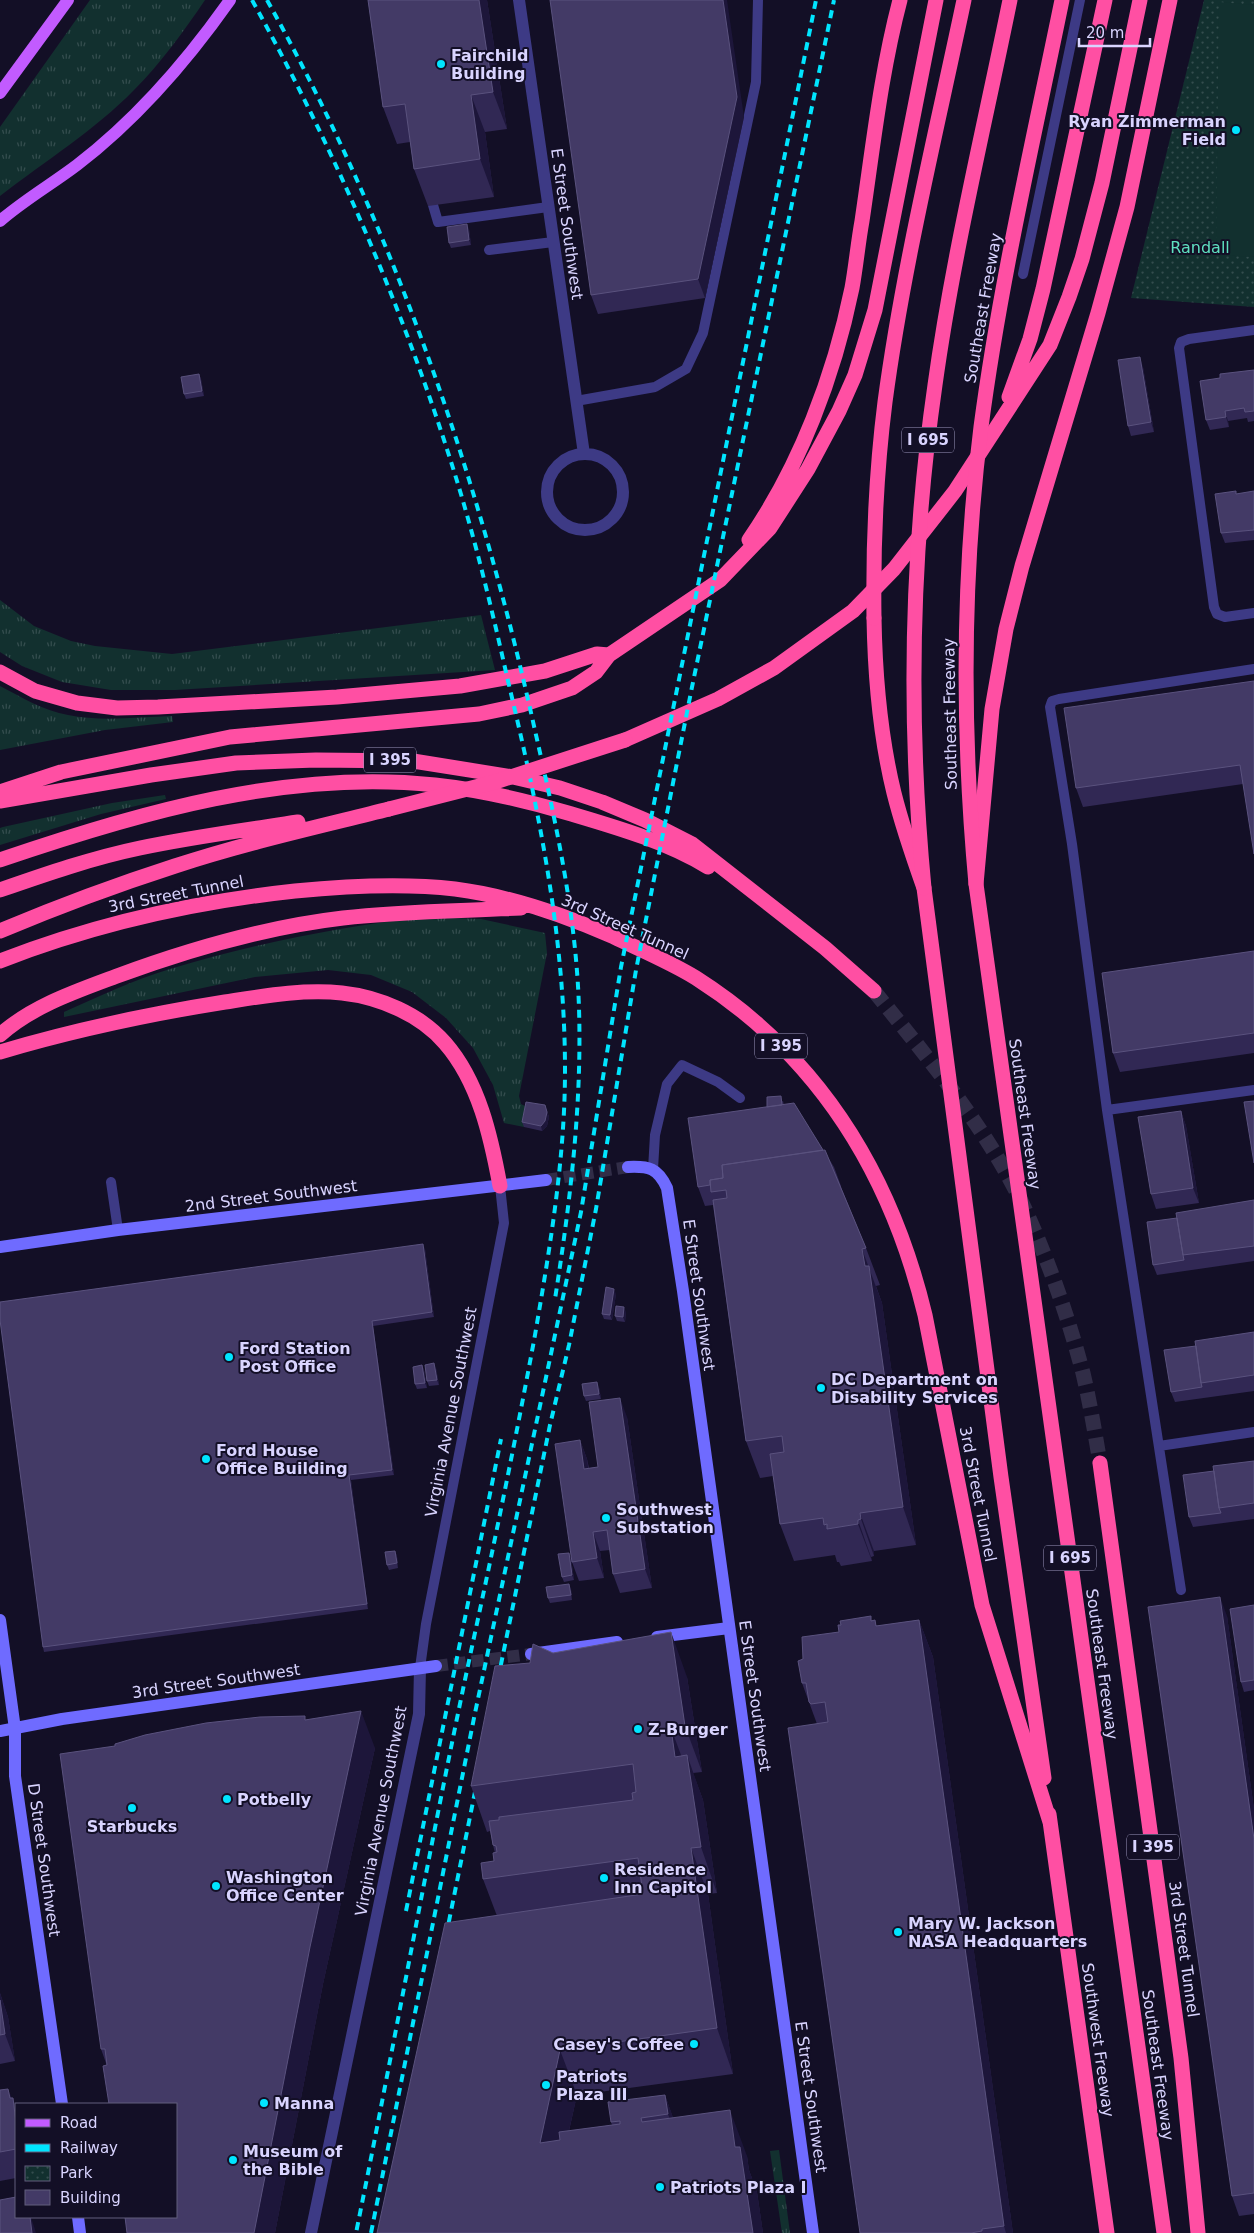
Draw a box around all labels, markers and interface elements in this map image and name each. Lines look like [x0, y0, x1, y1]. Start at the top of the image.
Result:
scale bar [1079, 15, 1150, 47]
text: 20 m [1086, 24, 1124, 42]
place label: Fairchild Building [451, 46, 528, 83]
marker: Fairchild Building [435, 58, 447, 70]
place label: Ryan Zimmerman Field [1068, 112, 1226, 149]
marker: Ryan Zimmerman Field [1230, 124, 1242, 136]
street label: E Street Southwest [547, 147, 587, 301]
street label: Southeast Freeway [960, 231, 1006, 385]
park label: Randall [1170, 238, 1230, 257]
road number: I 695 [902, 428, 954, 452]
street label: Southeast Freeway [939, 638, 961, 790]
road number: I 395 [364, 748, 416, 772]
street label: 3rd Street Tunnel [107, 872, 245, 916]
street label: 3rd Street Tunnel [558, 890, 692, 964]
road number: I 395 [755, 1034, 807, 1058]
street label: Southeast Freeway [1005, 1037, 1045, 1191]
street label: 2nd Street Southwest [184, 1176, 358, 1216]
street label: E Street Southwest [679, 1218, 719, 1372]
street label: Virginia Avenue Southwest [421, 1305, 481, 1519]
place label: Ford Station Post Office [239, 1339, 351, 1376]
marker: Ford Station Post Office [223, 1351, 235, 1363]
place label: DC Department on Disability Services [831, 1370, 998, 1407]
marker: DC Department on Disability Services [815, 1382, 827, 1394]
street label: 3rd Street Tunnel [956, 1425, 1000, 1563]
place label: Ford House Office Building [216, 1441, 348, 1478]
marker: Ford House Office Building [200, 1453, 212, 1465]
place label: Southwest Substation [616, 1500, 714, 1537]
marker: Southwest Substation [600, 1512, 612, 1524]
road number: I 695 [1044, 1546, 1096, 1570]
street label: Southeast Freeway [1082, 1587, 1122, 1741]
street label: E Street Southwest [735, 1619, 775, 1773]
street label: 3rd Street Southwest [131, 1660, 301, 1702]
street label: Virginia Avenue Southwest [351, 1704, 411, 1918]
place label: Z-Burger [648, 1720, 728, 1739]
marker: Z-Burger [632, 1723, 644, 1735]
street label: D Street Southwest [24, 1782, 64, 1938]
place label: Potbelly [237, 1790, 312, 1809]
marker: Potbelly [221, 1793, 233, 1805]
marker: Starbucks [126, 1802, 138, 1814]
place label: Starbucks [87, 1817, 177, 1836]
road number: I 395 [1127, 1834, 1179, 1860]
place label: Residence Inn Capitol [614, 1860, 712, 1897]
place label: Washington Office Center [226, 1868, 344, 1905]
marker: Residence Inn Capitol [598, 1872, 610, 1884]
marker: Washington Office Center [210, 1880, 222, 1892]
street label: 3rd Street Tunnel [1165, 1880, 1203, 2018]
place label: Mary W. Jackson NASA Headquarters [908, 1914, 1087, 1951]
marker: Mary W. Jackson NASA Headquarters [892, 1926, 904, 1938]
street label: Southwest Freeway [1078, 1962, 1118, 2118]
street label: Southeast Freeway [1138, 1988, 1178, 2142]
street label: E Street Southwest [791, 2020, 831, 2174]
place label: Casey's Coffee [553, 2035, 684, 2054]
marker: Casey's Coffee [688, 2038, 700, 2050]
place label: Patriots Plaza III [556, 2067, 628, 2104]
marker: Patriots Plaza III [540, 2079, 552, 2091]
place label: Manna [274, 2094, 334, 2113]
marker: Manna [258, 2097, 270, 2109]
legend [15, 2103, 178, 2218]
text: Road [60, 2114, 98, 2132]
text: Railway [60, 2139, 118, 2157]
place label: Museum of the Bible [243, 2142, 343, 2179]
marker: Museum of the Bible [227, 2154, 239, 2166]
text: Park [60, 2164, 93, 2182]
place label: Patriots Plaza I [670, 2178, 807, 2197]
marker: Patriots Plaza I [654, 2181, 666, 2193]
text: Building [60, 2189, 121, 2207]

